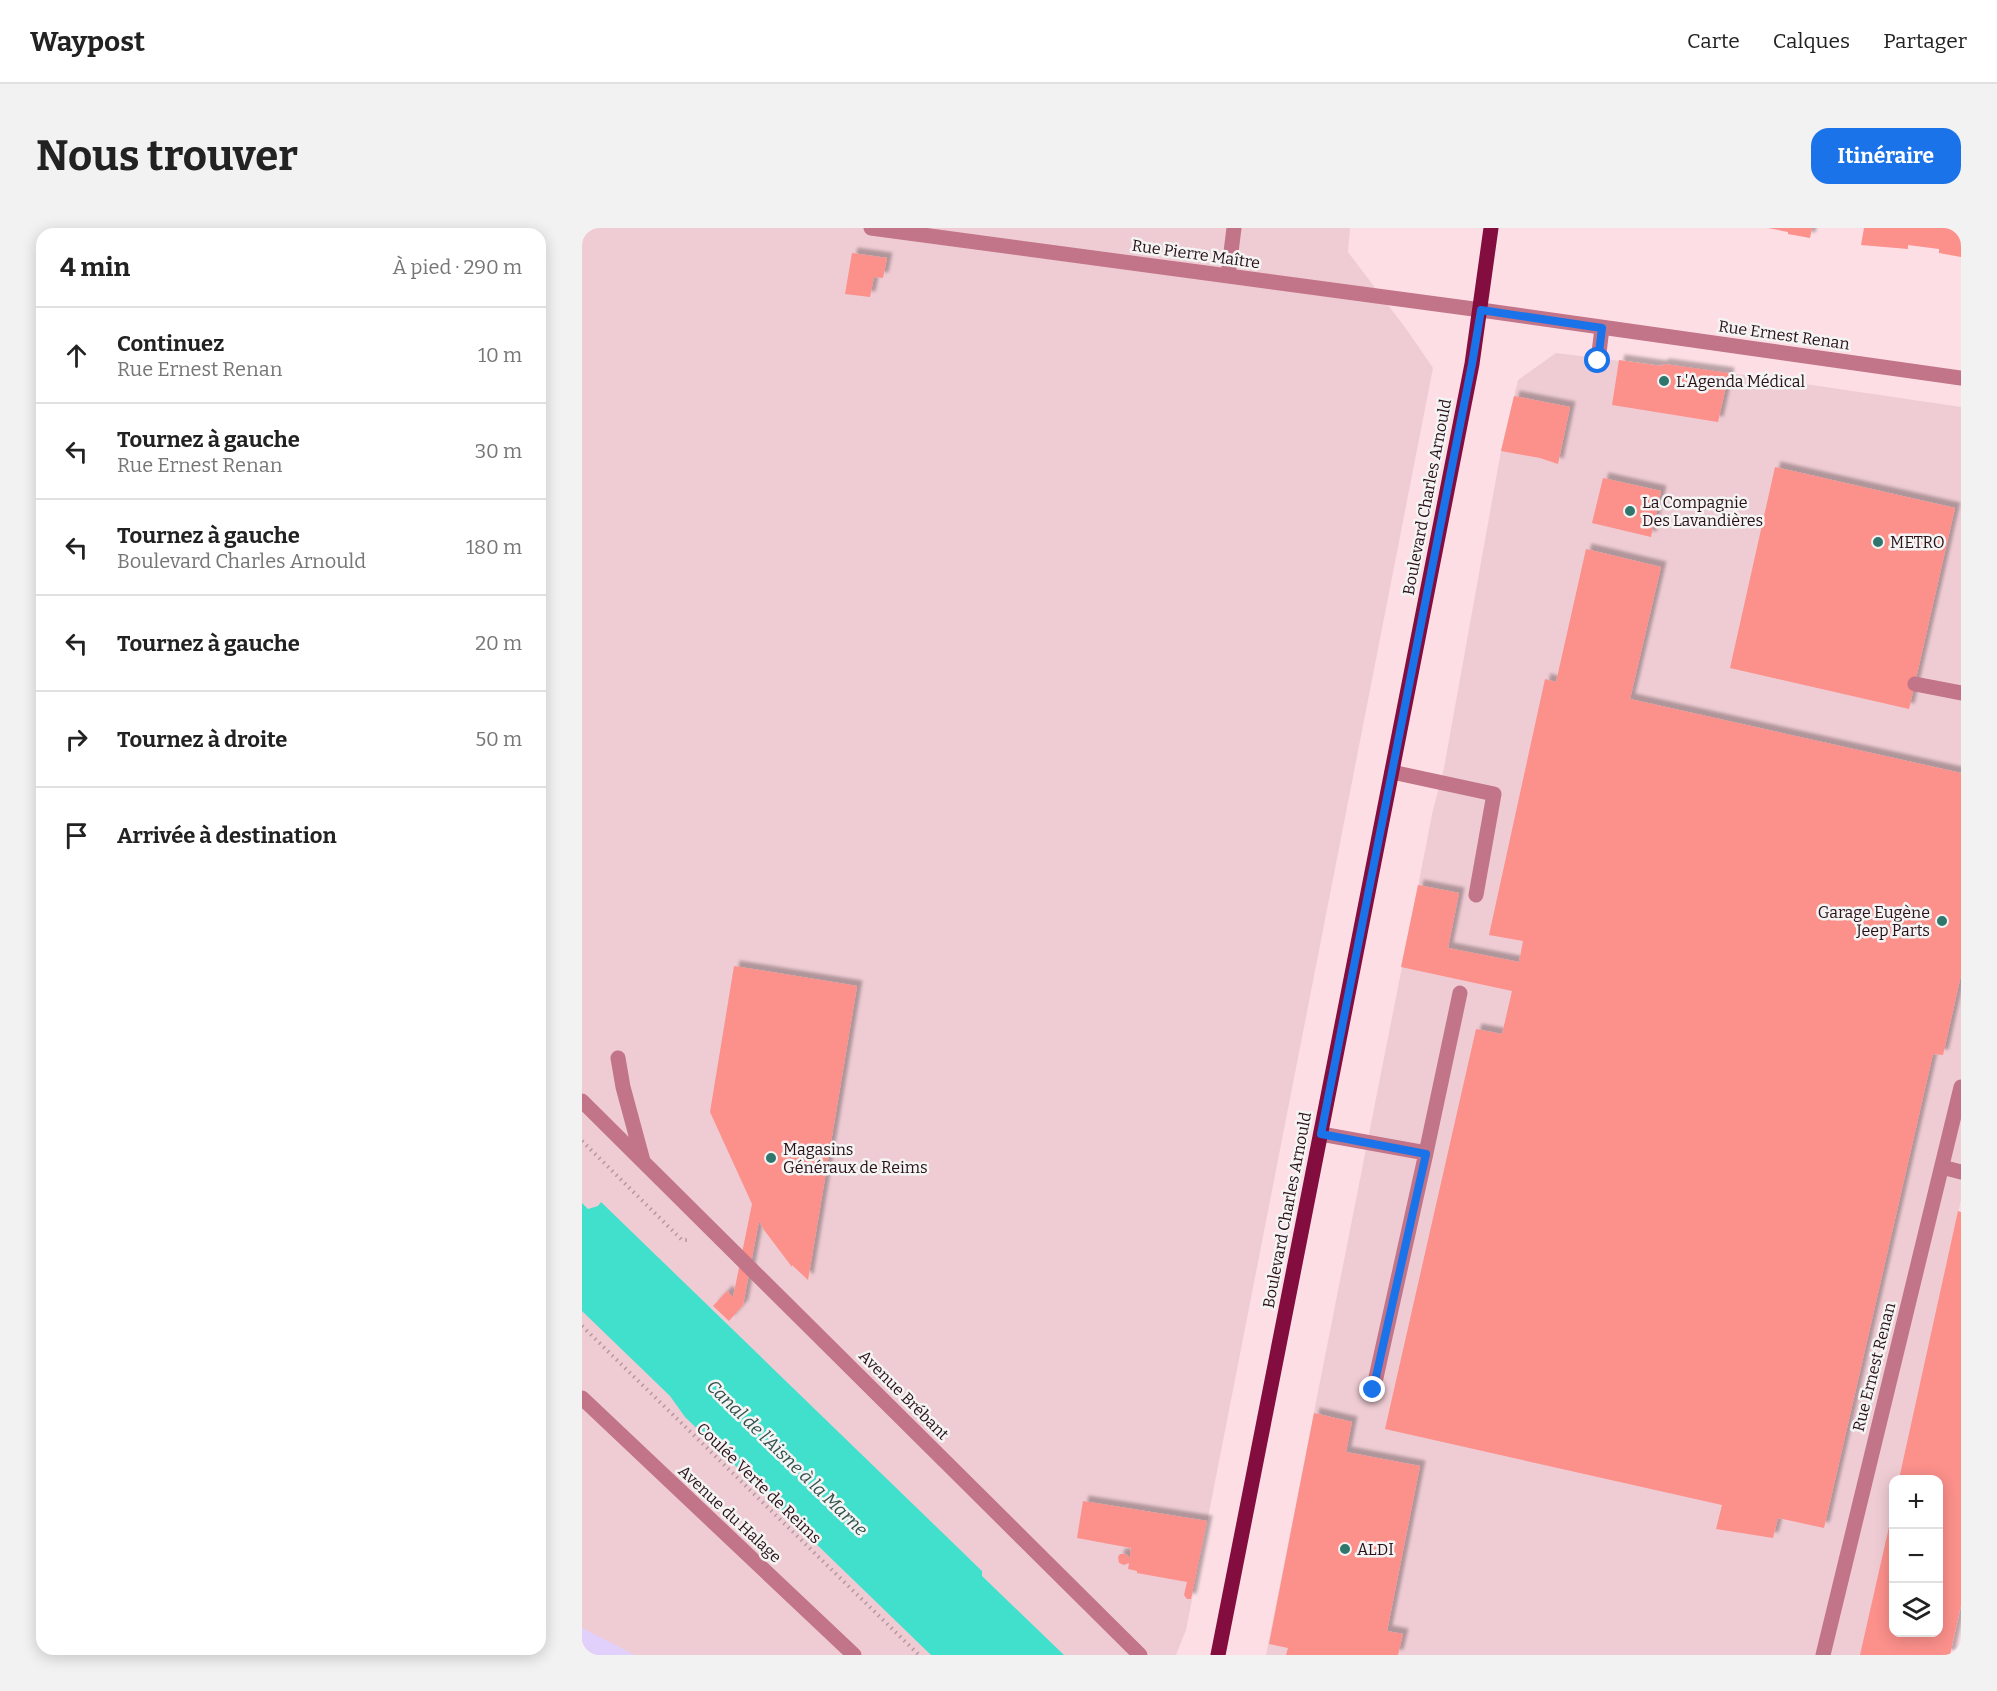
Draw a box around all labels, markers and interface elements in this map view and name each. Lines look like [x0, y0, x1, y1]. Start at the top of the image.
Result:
text: Waypost [30, 25, 145, 58]
text: Carte [1687, 28, 1740, 54]
text: Calques [1773, 28, 1850, 54]
text: Partager [1883, 28, 1967, 54]
button: Itinéraire [1811, 128, 1961, 184]
text: Nous trouver [36, 131, 298, 181]
street label: Rue Pierre Maître [1131, 236, 1261, 272]
text: 4 min [60, 252, 130, 283]
text: À pied · 290 m [392, 255, 522, 279]
street label: Rue Ernest Renan [1717, 316, 1851, 354]
text: Continuez [117, 330, 224, 357]
icon: ahead [60, 339, 93, 372]
text: 10 m [478, 343, 522, 367]
route start [1584, 347, 1610, 373]
text: Rue Ernest Renan [117, 357, 282, 381]
place label: L'Agenda Médical [1676, 372, 1805, 391]
marker: L'Agenda Médical [1657, 374, 1671, 388]
street label: Boulevard Charles Arnould [1399, 397, 1455, 597]
text: Tournez à gauche [117, 426, 300, 453]
icon: left [60, 435, 93, 468]
text: 30 m [475, 439, 522, 463]
text: Rue Ernest Renan [117, 453, 282, 477]
place label: La Compagnie Des Lavandières [1642, 493, 1763, 530]
marker: La Compagnie Des Lavandières [1623, 504, 1637, 518]
text: Tournez à gauche [117, 522, 300, 549]
icon: left [60, 531, 93, 564]
place label: METRO [1890, 533, 1945, 552]
text: 180 m [466, 535, 522, 559]
marker: METRO [1871, 535, 1885, 549]
text: Boulevard Charles Arnould [117, 549, 366, 573]
icon: left [60, 627, 93, 660]
text: Tournez à gauche [117, 630, 300, 657]
text: 20 m [475, 631, 522, 655]
icon: right [60, 723, 93, 756]
text: Tournez à droite [117, 726, 287, 753]
text: 50 m [475, 727, 522, 751]
icon: arrive [60, 819, 93, 852]
text: Arrivée à destination [117, 822, 337, 849]
place label: Garage Eugène Jeep Parts [1818, 903, 1930, 940]
marker: Garage Eugène Jeep Parts [1935, 914, 1949, 928]
street label: Boulevard Charles Arnould [1259, 1110, 1315, 1310]
place label: Magasins Généraux de Reims [783, 1140, 928, 1177]
marker: Magasins Généraux de Reims [764, 1151, 778, 1165]
street label: Rue Ernest Renan [1849, 1301, 1899, 1433]
street label: Avenue Brébant [855, 1346, 953, 1444]
water label: Canal de l'Aisne à la Marne [702, 1375, 872, 1541]
route end [1359, 1376, 1385, 1402]
street label: Coulée Verte de Reims [693, 1419, 825, 1547]
street label: Avenue du Halage [675, 1461, 785, 1567]
map controls [1889, 1475, 1943, 1637]
button: + [1889, 1475, 1943, 1529]
button: − [1889, 1529, 1943, 1583]
place label: ALDI [1357, 1540, 1394, 1559]
marker: ALDI [1338, 1542, 1352, 1556]
button: layers [1889, 1583, 1943, 1637]

